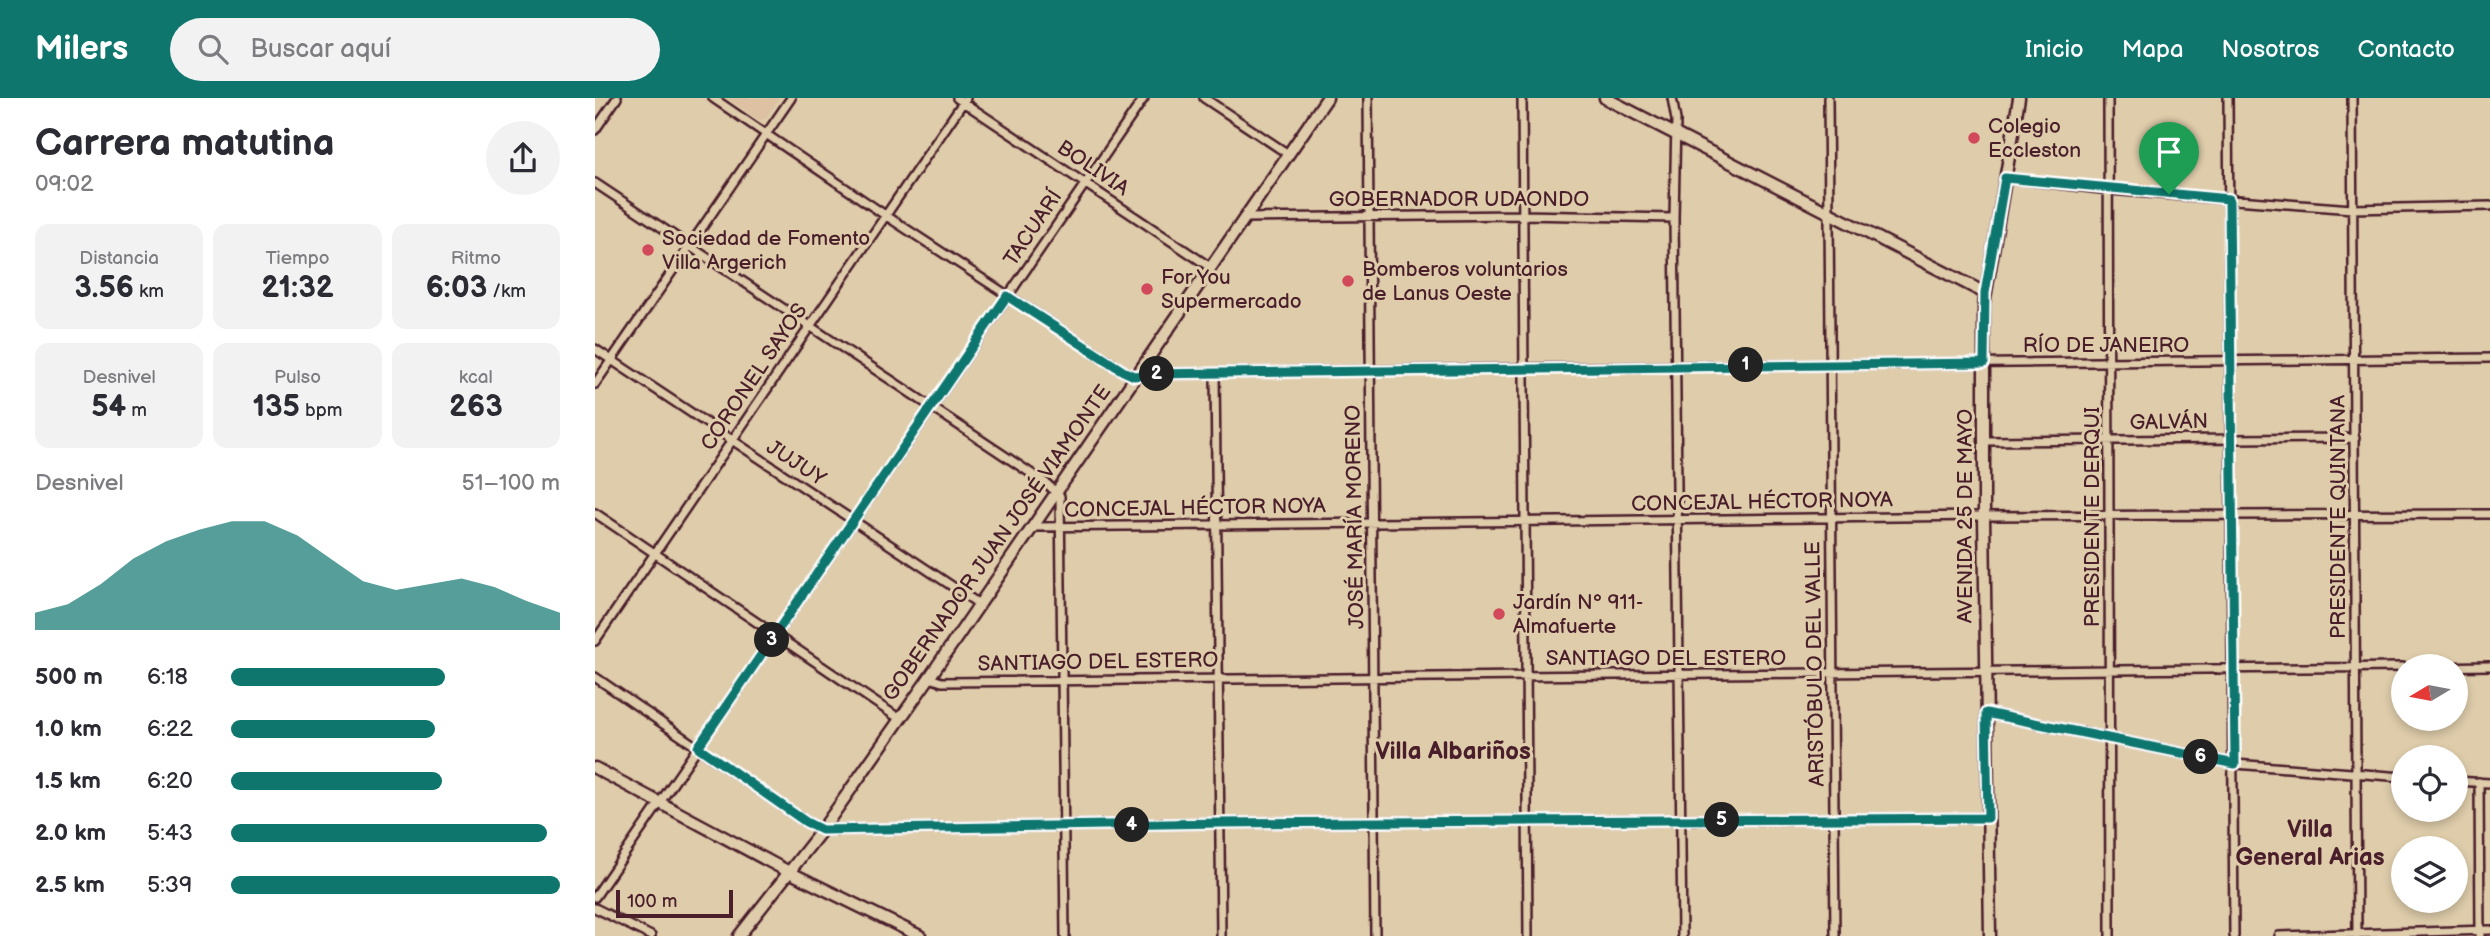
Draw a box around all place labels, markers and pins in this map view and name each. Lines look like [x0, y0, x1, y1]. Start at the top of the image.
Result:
place label: Colegio Eccleston [1988, 114, 2081, 163]
pin [2139, 122, 2199, 194]
marker: Colegio Eccleston [1966, 130, 1982, 146]
place label: Sociedad de Fomento Villa Argerich [662, 226, 870, 275]
marker: Sociedad de Fomento Villa Argerich [640, 242, 656, 258]
place label: Bomberos voluntarios de Lanus Oeste [1362, 257, 1568, 306]
place label: For You Supermercado [1161, 265, 1302, 314]
marker: Bomberos voluntarios de Lanus Oeste [1340, 273, 1356, 289]
marker: For You Supermercado [1139, 281, 1155, 297]
pin: 1 [1729, 348, 1763, 382]
pin: 2 [1139, 356, 1175, 392]
place label: Jardín Nº 911- Almafuerte [1513, 590, 1644, 639]
marker: Jardín Nº 911- Almafuerte [1491, 606, 1507, 622]
pin: 3 [755, 622, 789, 658]
pin: 6 [2183, 740, 2219, 774]
pin: 5 [1705, 802, 1739, 838]
pin: 4 [1115, 808, 1149, 842]

